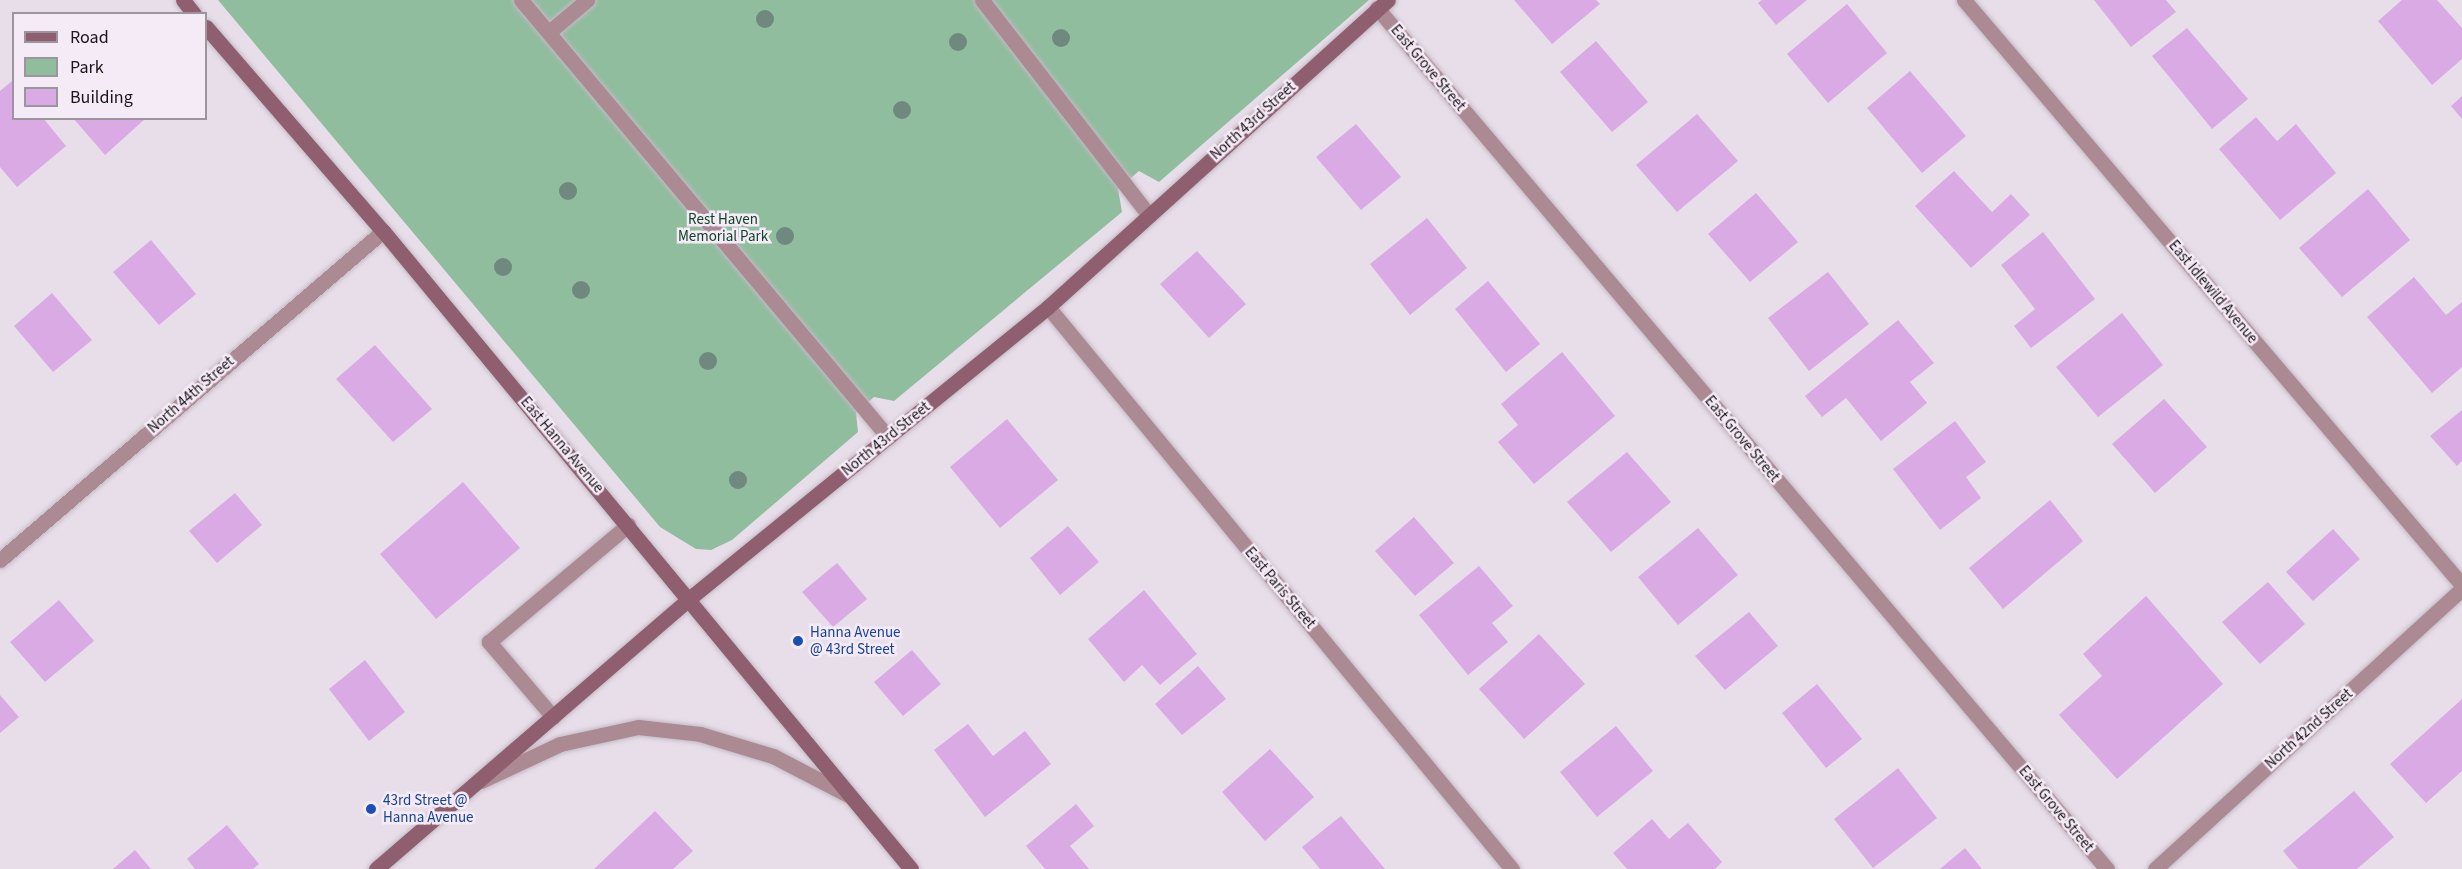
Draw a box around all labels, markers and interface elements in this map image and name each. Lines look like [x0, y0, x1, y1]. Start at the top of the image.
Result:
legend [12, 12, 207, 120]
street label: East Grove Street [1387, 21, 1469, 115]
text: Road [70, 25, 109, 50]
text: Park [70, 55, 104, 80]
street label: North 43rd Street [1207, 78, 1299, 164]
text: Building [70, 85, 133, 110]
park label: Rest Haven Memorial Park [678, 210, 768, 245]
street label: East Idlewild Avenue [2165, 237, 2261, 347]
street label: North 44th Street [144, 353, 238, 437]
street label: East Grove Street [1701, 392, 1783, 486]
street label: East Hanna Avenue [517, 393, 607, 497]
street label: North 43rd Street [838, 398, 934, 480]
street label: East Paris Street [1241, 544, 1319, 632]
place label: Hanna Avenue @ 43rd Street [810, 623, 901, 658]
marker: Hanna Avenue @ 43rd Street [791, 634, 805, 648]
street label: North 42nd Street [2262, 685, 2356, 773]
street label: East Grove Street [2015, 762, 2097, 856]
place label: 43rd Street @ Hanna Avenue [383, 791, 474, 826]
marker: 43rd Street @ Hanna Avenue [364, 802, 378, 816]

